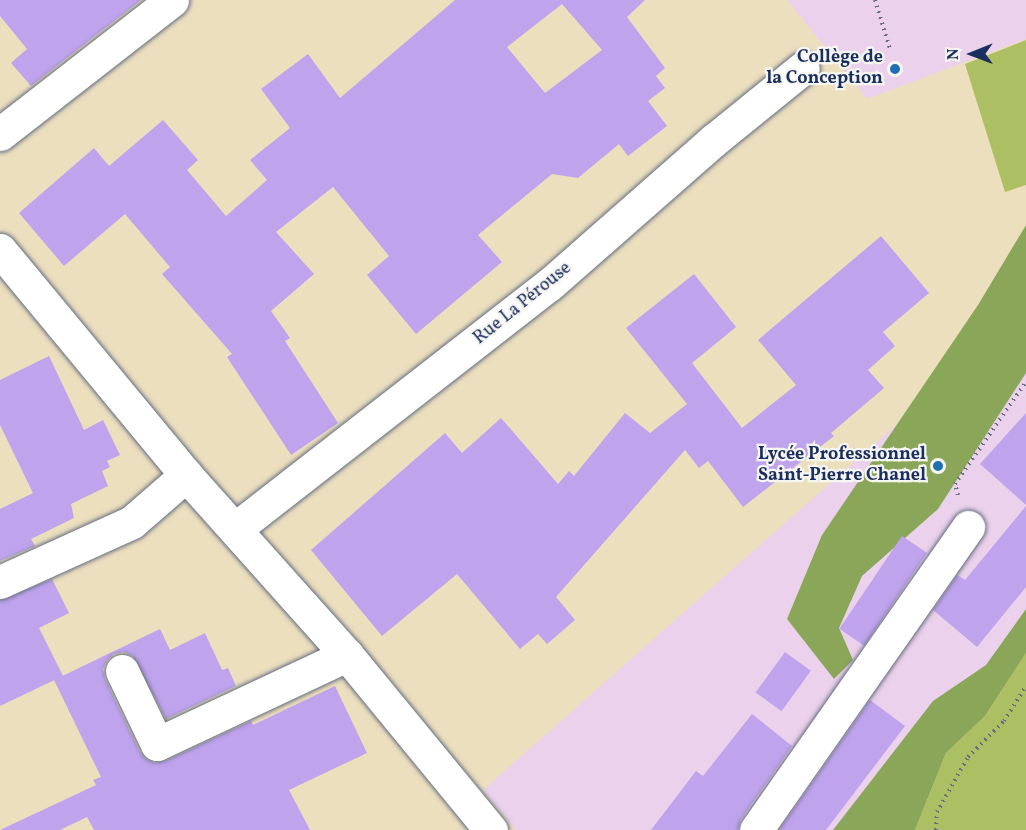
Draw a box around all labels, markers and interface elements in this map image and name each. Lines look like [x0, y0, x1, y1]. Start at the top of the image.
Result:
north arrow [942, 24, 1002, 84]
place label: Collège de la Conception [766, 48, 883, 90]
text: N [943, 48, 965, 60]
marker: Collège de la Conception [888, 62, 902, 76]
street label: Rue La Pérouse [470, 258, 576, 350]
place label: Lycée Professionnel Saint-Pierre Chanel [758, 445, 926, 488]
marker: Lycée Professionnel Saint-Pierre Chanel [931, 459, 945, 473]

